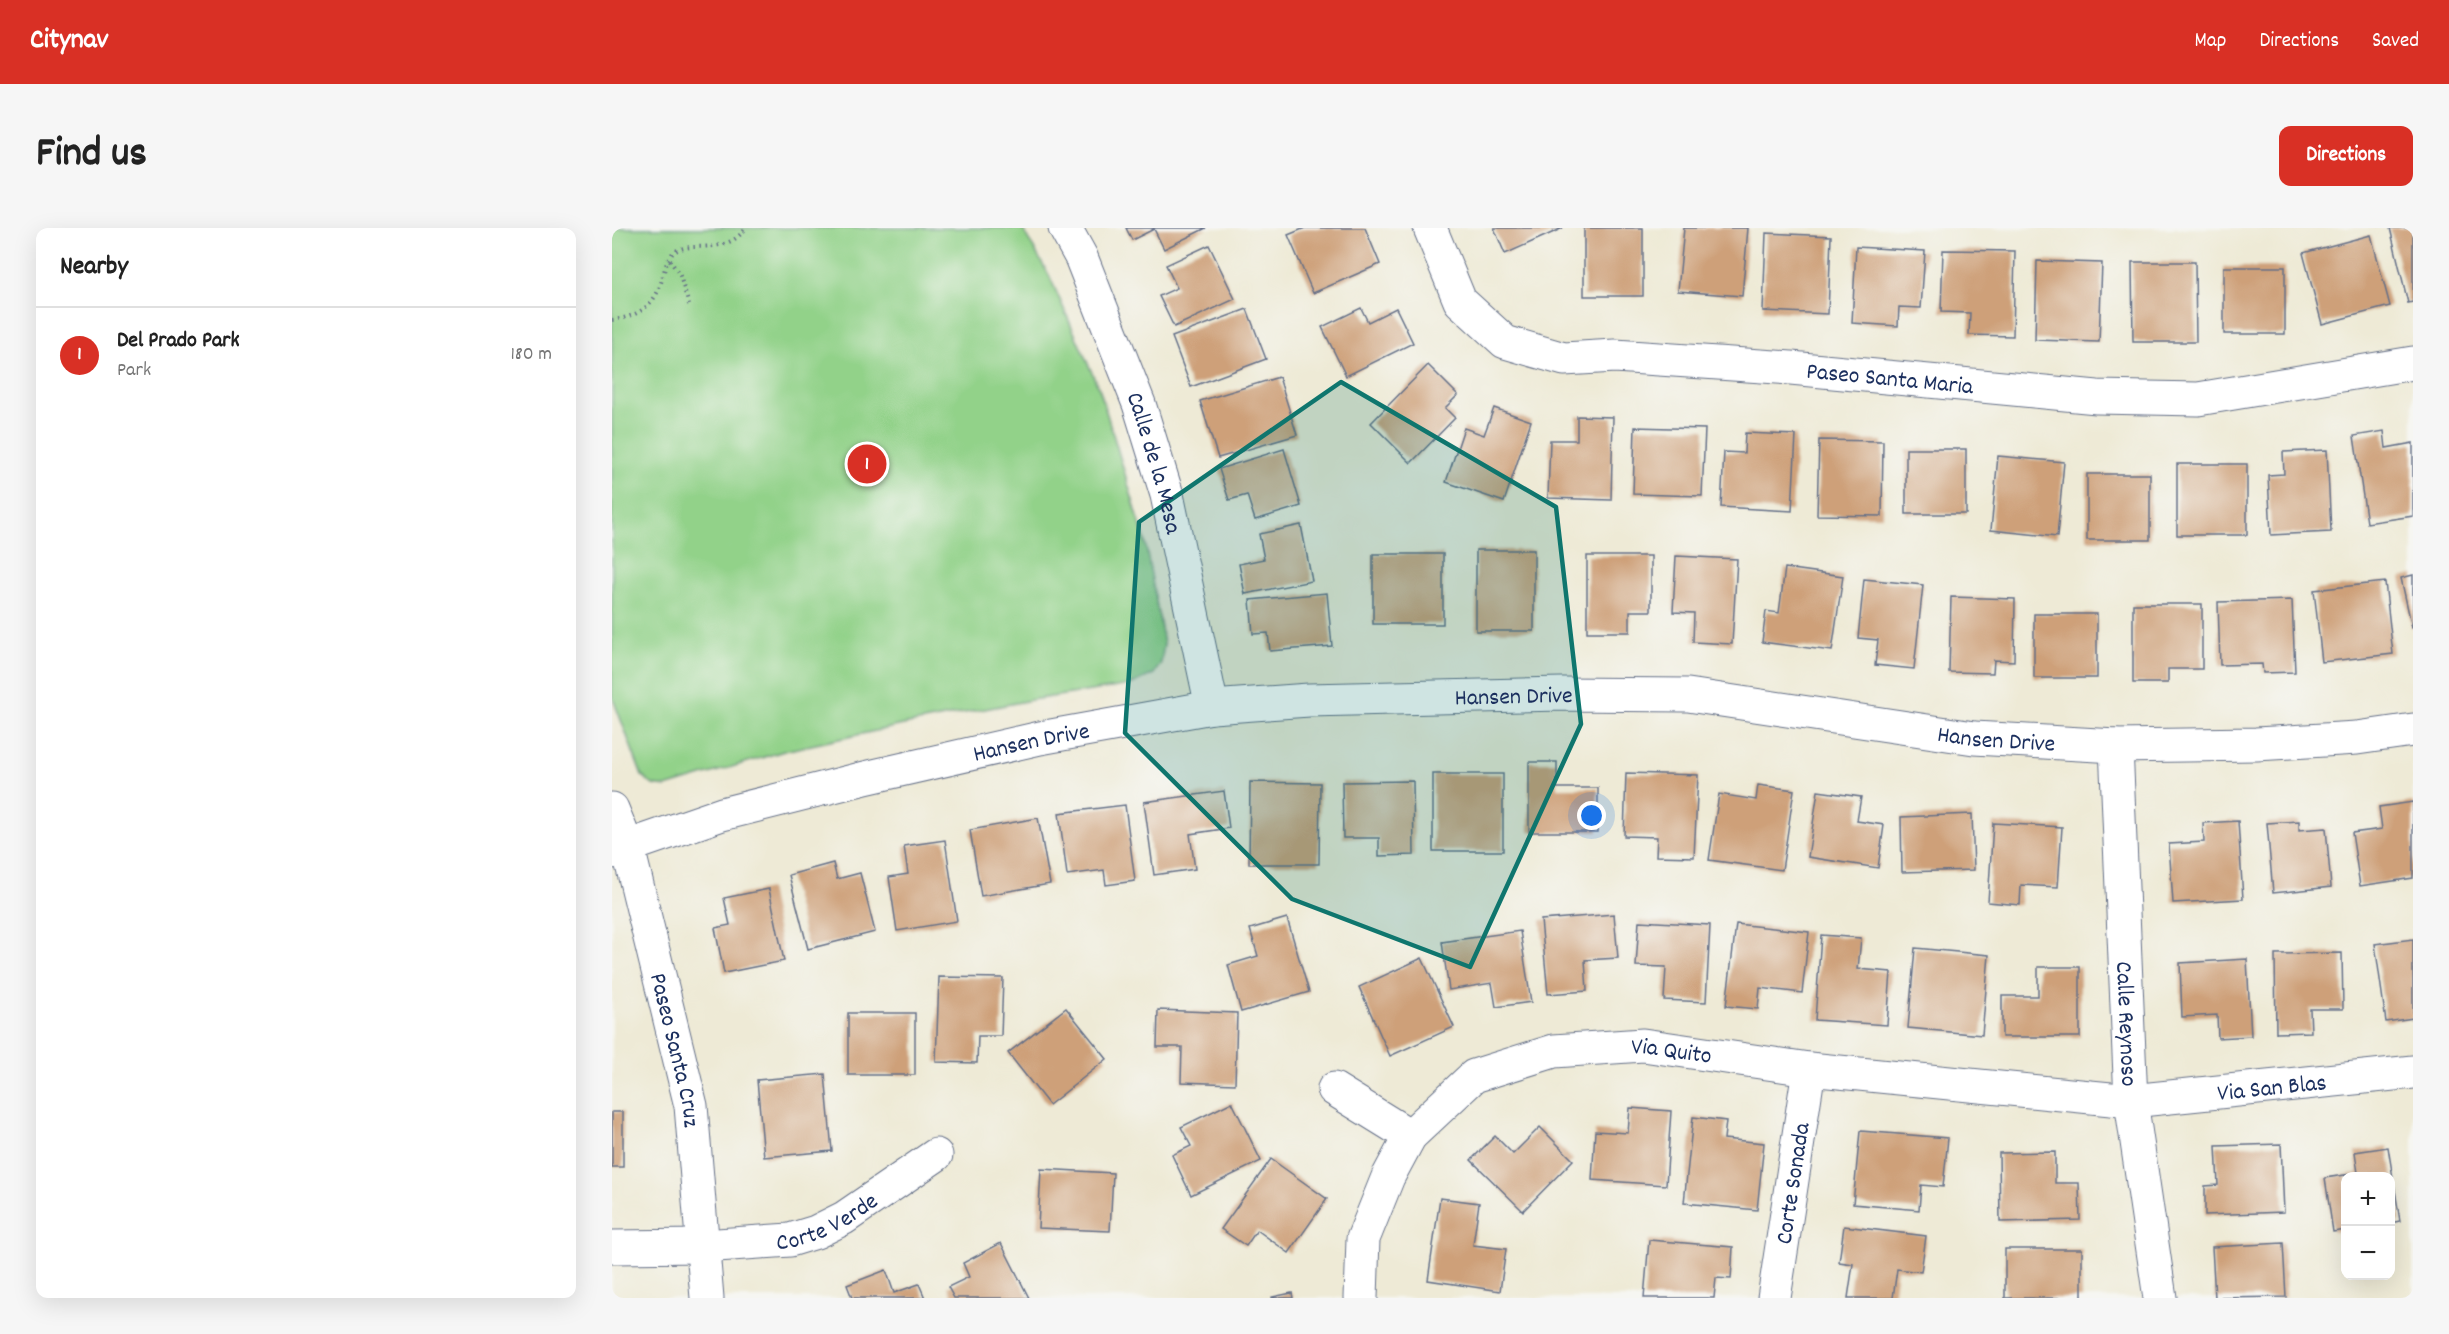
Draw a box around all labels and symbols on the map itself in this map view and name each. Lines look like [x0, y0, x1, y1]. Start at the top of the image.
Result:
street label: Paseo Santa Maria [1805, 356, 1975, 405]
street label: Calle de la Mesa [1116, 387, 1189, 538]
pin: 1 [848, 442, 886, 486]
street label: Hansen Drive [1454, 680, 1573, 717]
street label: Hansen Drive [970, 715, 1093, 773]
street label: Hansen Drive [1935, 719, 2056, 763]
your location [1577, 801, 1606, 830]
street label: Calle Reynoso [2105, 961, 2144, 1087]
street label: Paseo Santa Cruz [639, 970, 707, 1129]
street label: Via Quito [1630, 1031, 1714, 1075]
street label: Via San Blas [2216, 1067, 2328, 1112]
street label: Corte Sonada [1768, 1120, 1821, 1247]
street label: Corte Verde [775, 1186, 886, 1261]

